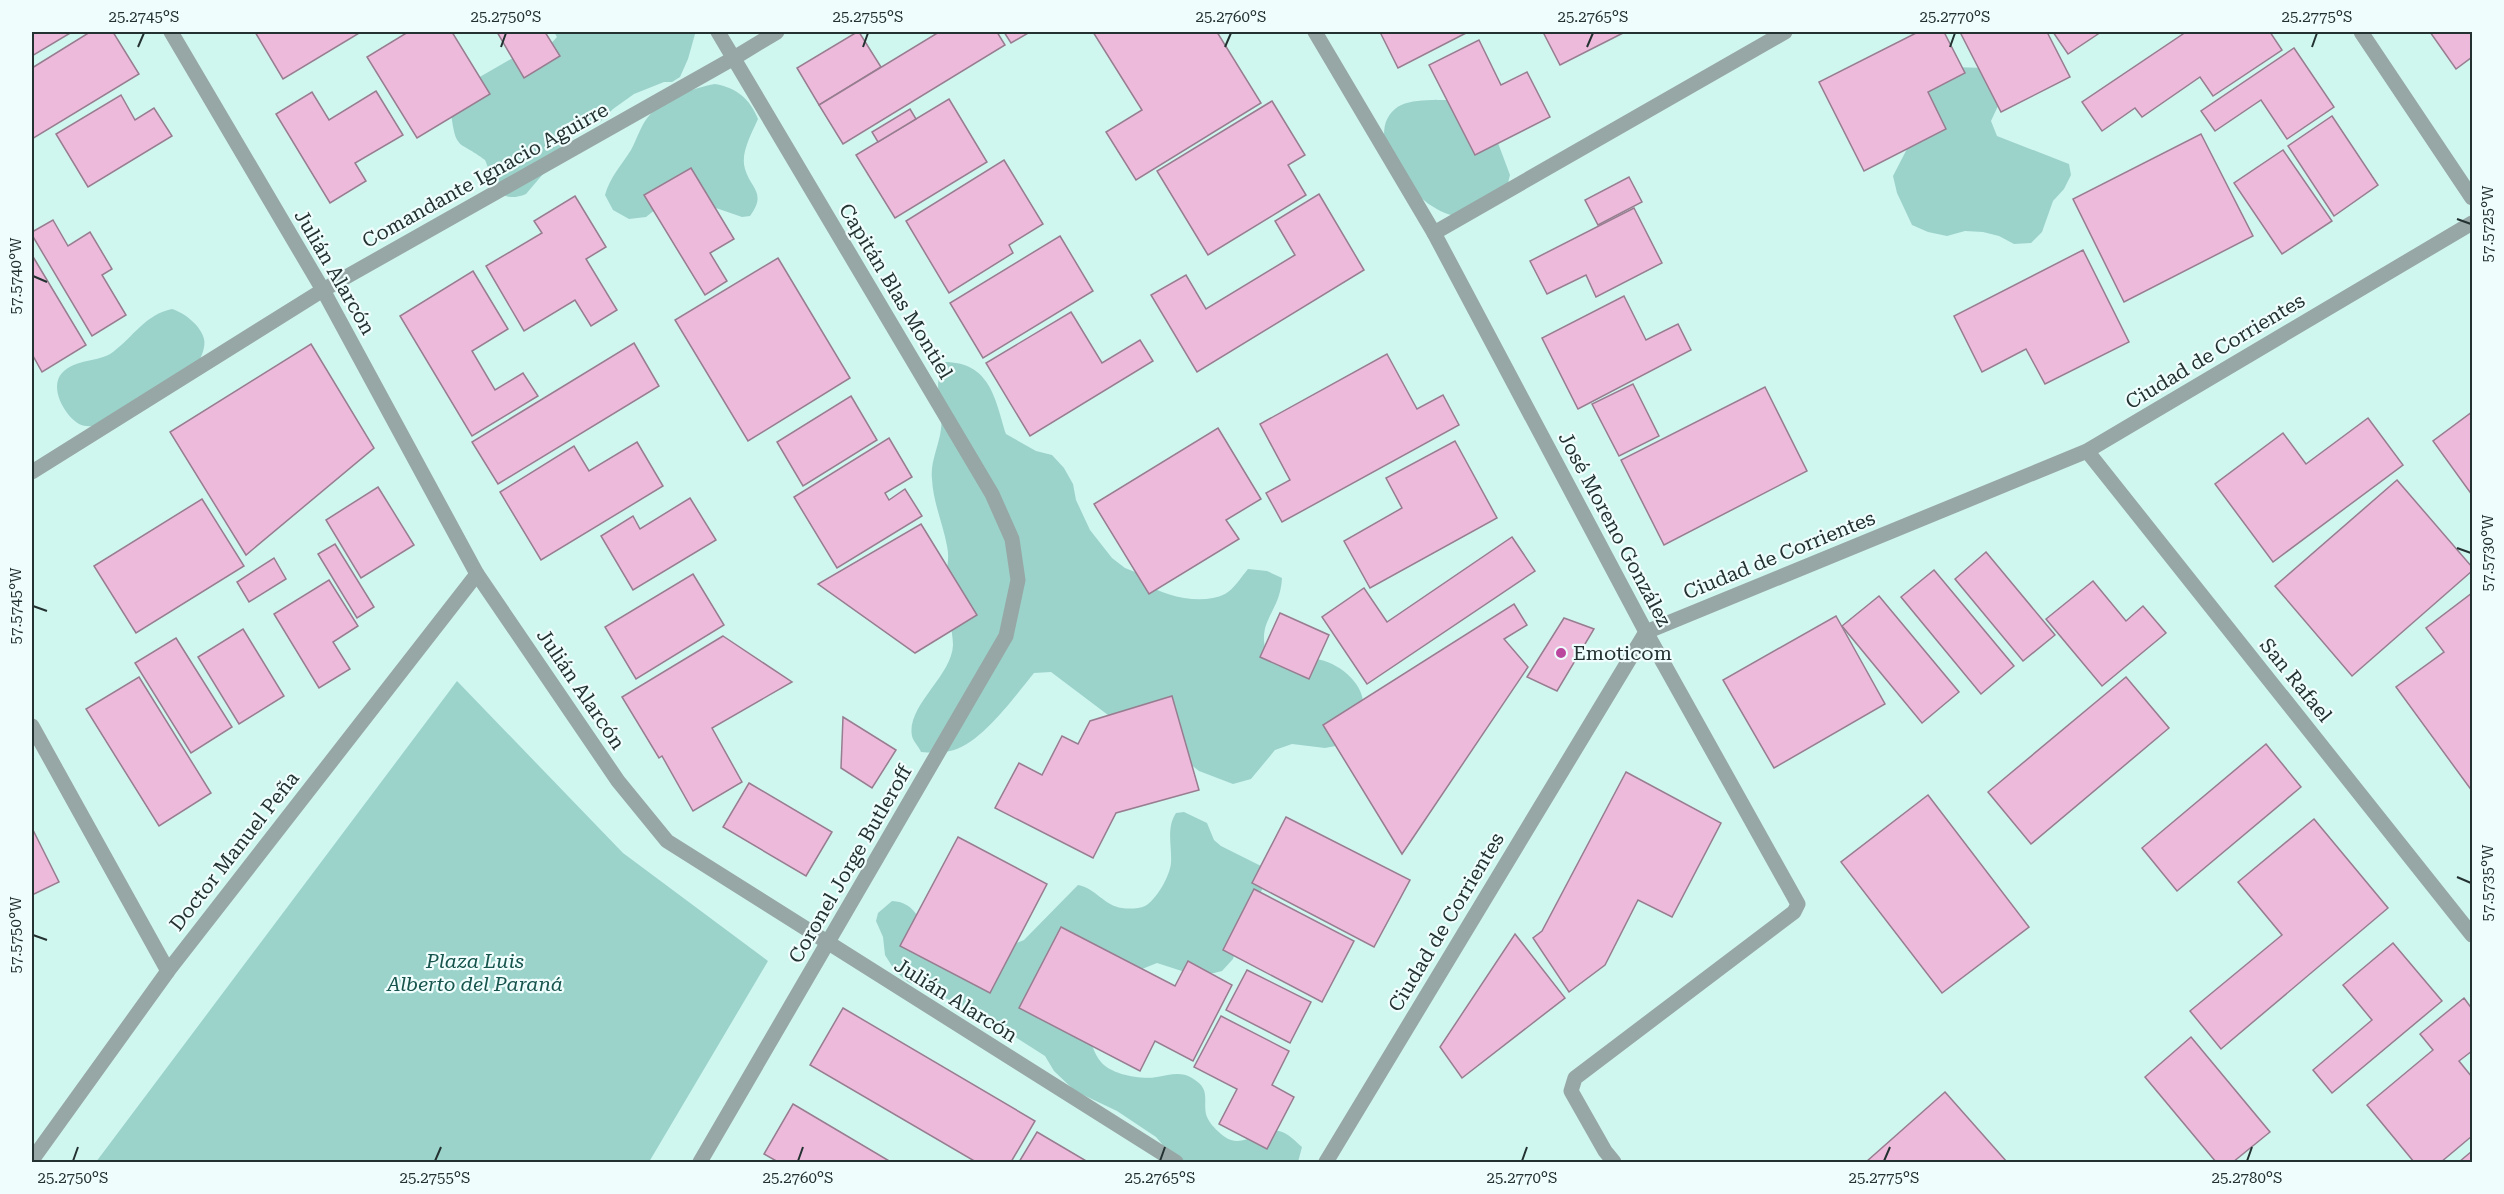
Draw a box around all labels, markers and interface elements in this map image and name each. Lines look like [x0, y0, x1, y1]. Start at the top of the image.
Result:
text: 25.2745°S [109, 8, 179, 26]
text: 25.2750°S [471, 8, 541, 26]
text: 25.2755°S [833, 8, 903, 26]
text: 25.2760°S [1196, 8, 1266, 26]
text: 25.2765°S [1558, 8, 1628, 26]
text: 25.2770°S [1920, 8, 1990, 26]
text: 25.2775°S [2282, 8, 2352, 26]
street label: Comandante Ignacio Aguirre [358, 97, 612, 253]
text: 57.5725°W [2479, 185, 2497, 262]
street label: Capitán Blas Montiel [834, 199, 958, 383]
street label: Julián Alarcón [289, 205, 381, 339]
text: 57.5740°W [7, 237, 25, 314]
street label: Ciudad de Corrientes [2121, 288, 2309, 414]
street label: José Moreno González [1553, 428, 1677, 630]
street label: Ciudad de Corrientes [1680, 506, 1878, 604]
text: 57.5730°W [2479, 514, 2497, 591]
text: 57.5745°W [7, 567, 25, 644]
street label: Julián Alarcón [532, 624, 630, 754]
street label: San Rafael [2255, 633, 2337, 727]
place label: Emoticom [1573, 641, 1672, 665]
marker: Emoticom [1554, 646, 1568, 660]
street label: Coronel Jorge Butleroff [783, 760, 917, 967]
street label: Doctor Manuel Peña [164, 766, 304, 936]
street label: Ciudad de Corrientes [1383, 828, 1509, 1016]
text: 57.5735°W [2479, 844, 2497, 921]
text: 57.5750°W [7, 896, 25, 973]
park label: Plaza Luis Alberto del Paraná [386, 949, 563, 996]
street label: Julián Alarcón [890, 953, 1022, 1047]
text: 25.2750°S [38, 1169, 108, 1187]
text: 25.2755°S [400, 1169, 470, 1187]
text: 25.2760°S [763, 1169, 833, 1187]
text: 25.2765°S [1125, 1169, 1195, 1187]
text: 25.2770°S [1487, 1169, 1557, 1187]
text: 25.2775°S [1849, 1169, 1919, 1187]
text: 25.2780°S [2212, 1169, 2282, 1187]

